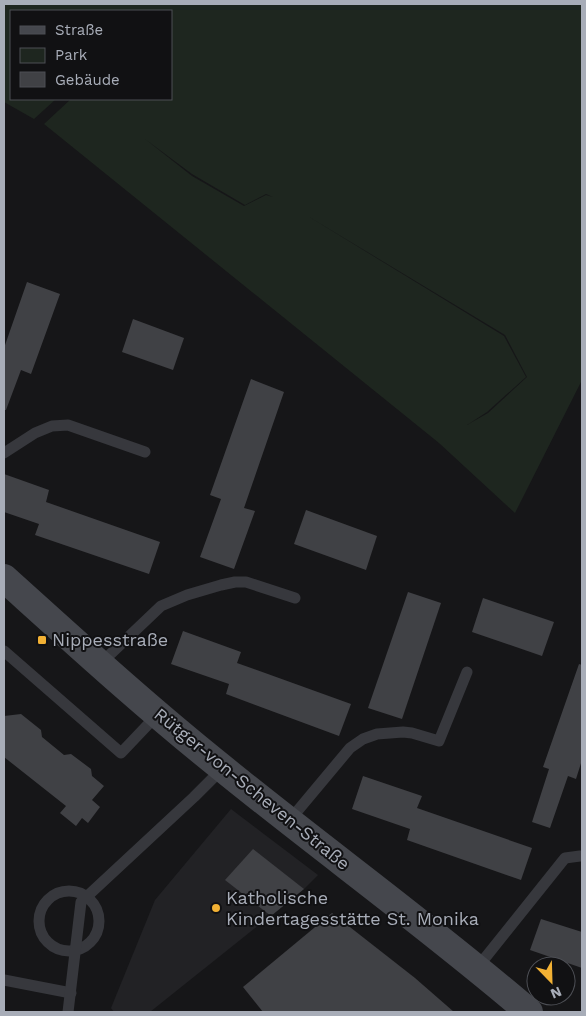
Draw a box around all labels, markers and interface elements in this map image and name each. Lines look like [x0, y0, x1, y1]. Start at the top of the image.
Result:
legend [10, 10, 172, 100]
text: Straße [55, 21, 103, 39]
text: Park [55, 46, 88, 64]
text: Gebäude [55, 71, 120, 89]
place label: Nippesstraße [52, 629, 168, 650]
marker: Nippesstraße [36, 634, 48, 646]
street label: Rütger-von-Scheven-Straße [150, 703, 354, 874]
place label: Katholische Kindertagesstätte St. Monika [226, 887, 479, 929]
marker: Katholische Kindertagesstätte St. Monika [210, 902, 222, 914]
north arrow [526, 956, 576, 1006]
text: N [548, 984, 564, 1002]

